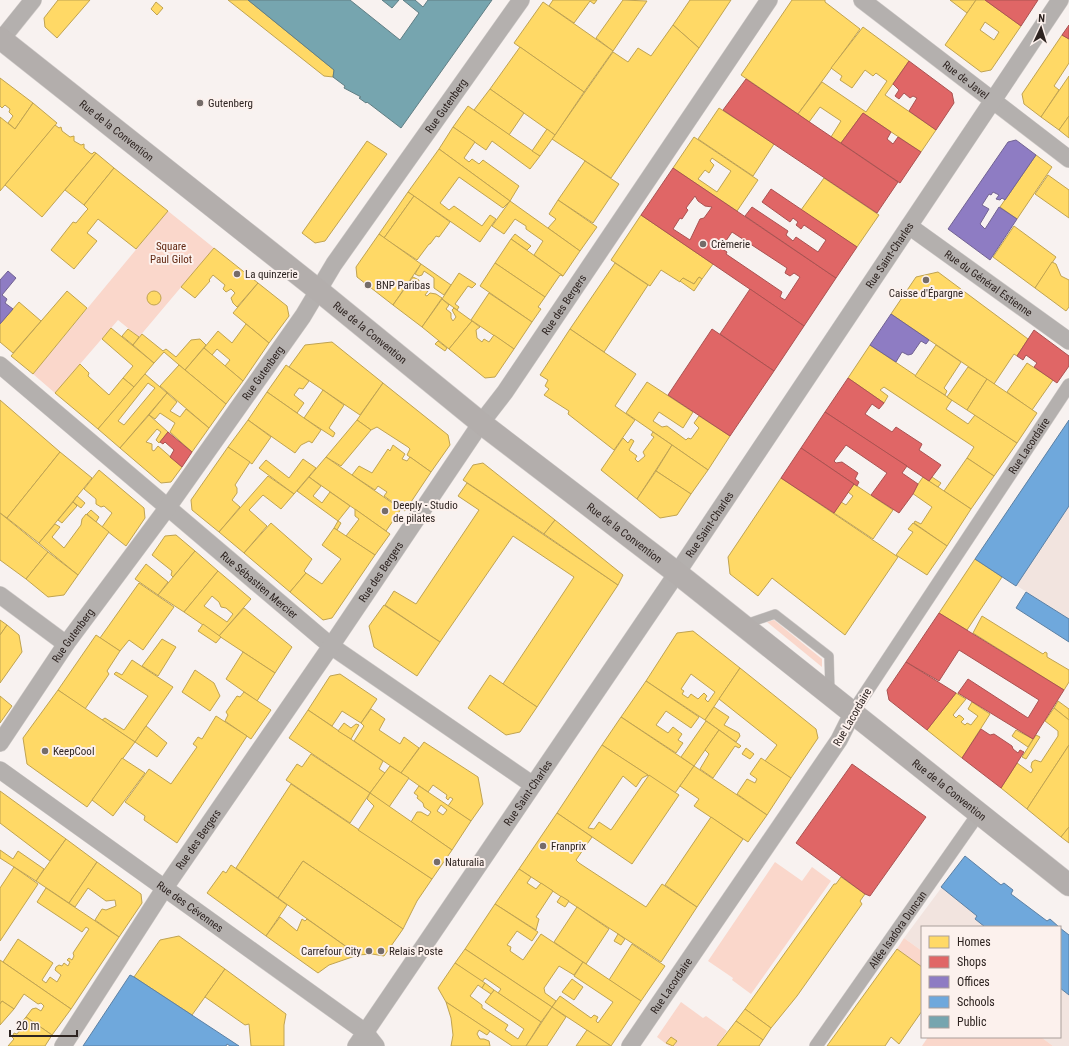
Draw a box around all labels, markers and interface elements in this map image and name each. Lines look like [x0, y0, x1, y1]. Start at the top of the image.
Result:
north arrow [1021, 8, 1061, 48]
text: N [1038, 12, 1046, 25]
street label: Rue de Javel [940, 58, 991, 102]
street label: Rue Gutenberg [423, 76, 470, 136]
place label: Gutenberg [208, 97, 253, 110]
street label: Rue de la Convention [77, 98, 156, 164]
marker: Gutenberg [195, 98, 205, 108]
street label: Rue Saint-Charles [863, 220, 917, 291]
place label: Crèmerie [711, 238, 750, 251]
marker: Crèmerie [698, 239, 708, 249]
park label: Square Paul Gilot [150, 240, 192, 266]
street label: Rue du Général Estienne [942, 248, 1035, 320]
place label: La quinzerie [245, 268, 298, 281]
marker: La quinzerie [232, 269, 242, 279]
street label: Rue des Bergers [539, 272, 589, 338]
marker: Caisse d'Épargne [921, 275, 931, 285]
place label: BNP Paribas [376, 279, 430, 292]
marker: BNP Paribas [363, 280, 373, 290]
place label: Caisse d'Épargne [889, 287, 963, 300]
street label: Rue de la Convention [330, 299, 409, 367]
street label: Rue Gutenberg [239, 343, 287, 403]
street label: Rue Lacordaire [1006, 415, 1053, 477]
street label: Rue Saint-Charles [683, 489, 737, 560]
place label: Deeply - Studio de pilates [393, 499, 458, 525]
street label: Rue de la Convention [584, 500, 665, 566]
marker: Deeply - Studio de pilates [380, 506, 390, 516]
street label: Rue des Bergers [356, 539, 406, 605]
street label: Rue Sébastien Mercier [218, 549, 301, 622]
street label: Rue Gutenberg [49, 606, 97, 665]
street label: Rue Lacordaire [831, 686, 874, 749]
place label: KeepCool [53, 745, 94, 758]
marker: KeepCool [40, 746, 50, 756]
street label: Rue de la Convention [909, 757, 989, 824]
street label: Rue Saint-Charles [501, 758, 555, 828]
street label: Rue des Bergers [173, 807, 224, 872]
place label: Franprix [551, 840, 586, 853]
marker: Franprix [538, 841, 548, 851]
place label: Naturalia [445, 856, 484, 869]
marker: Naturalia [432, 857, 442, 867]
street label: Rue des Cévennes [154, 879, 226, 935]
street label: Allée Isadora Duncan [866, 889, 929, 971]
legend [921, 926, 1061, 1038]
text: Homes [957, 935, 991, 949]
place label: Carrefour City [301, 945, 361, 958]
place label: Relais Poste [389, 945, 443, 958]
marker: Carrefour City [364, 946, 374, 956]
marker: Relais Poste [376, 946, 386, 956]
text: Shops [957, 955, 986, 969]
street label: Rue Lacordaire [648, 956, 695, 1016]
text: Offices [957, 975, 990, 989]
text: Schools [957, 995, 995, 1009]
scale bar [10, 1012, 77, 1038]
text: Public [957, 1015, 987, 1029]
text: 20 m [16, 1019, 40, 1033]

